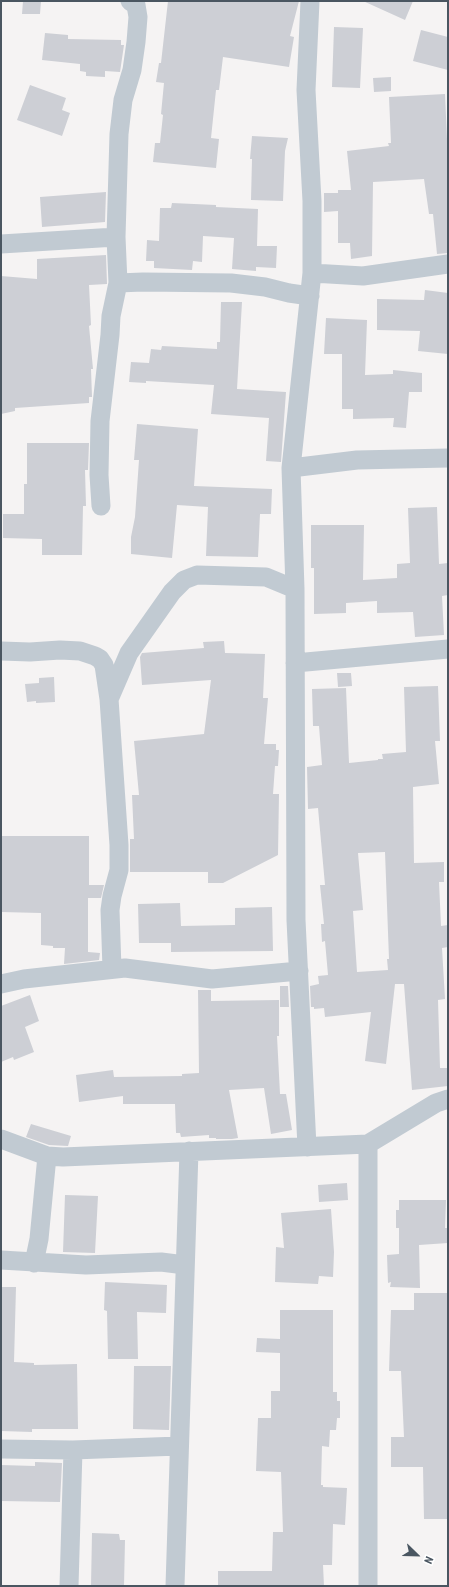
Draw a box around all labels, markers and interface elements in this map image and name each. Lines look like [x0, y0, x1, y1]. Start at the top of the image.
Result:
north arrow [397, 1535, 437, 1575]
text: N [421, 1554, 436, 1566]

